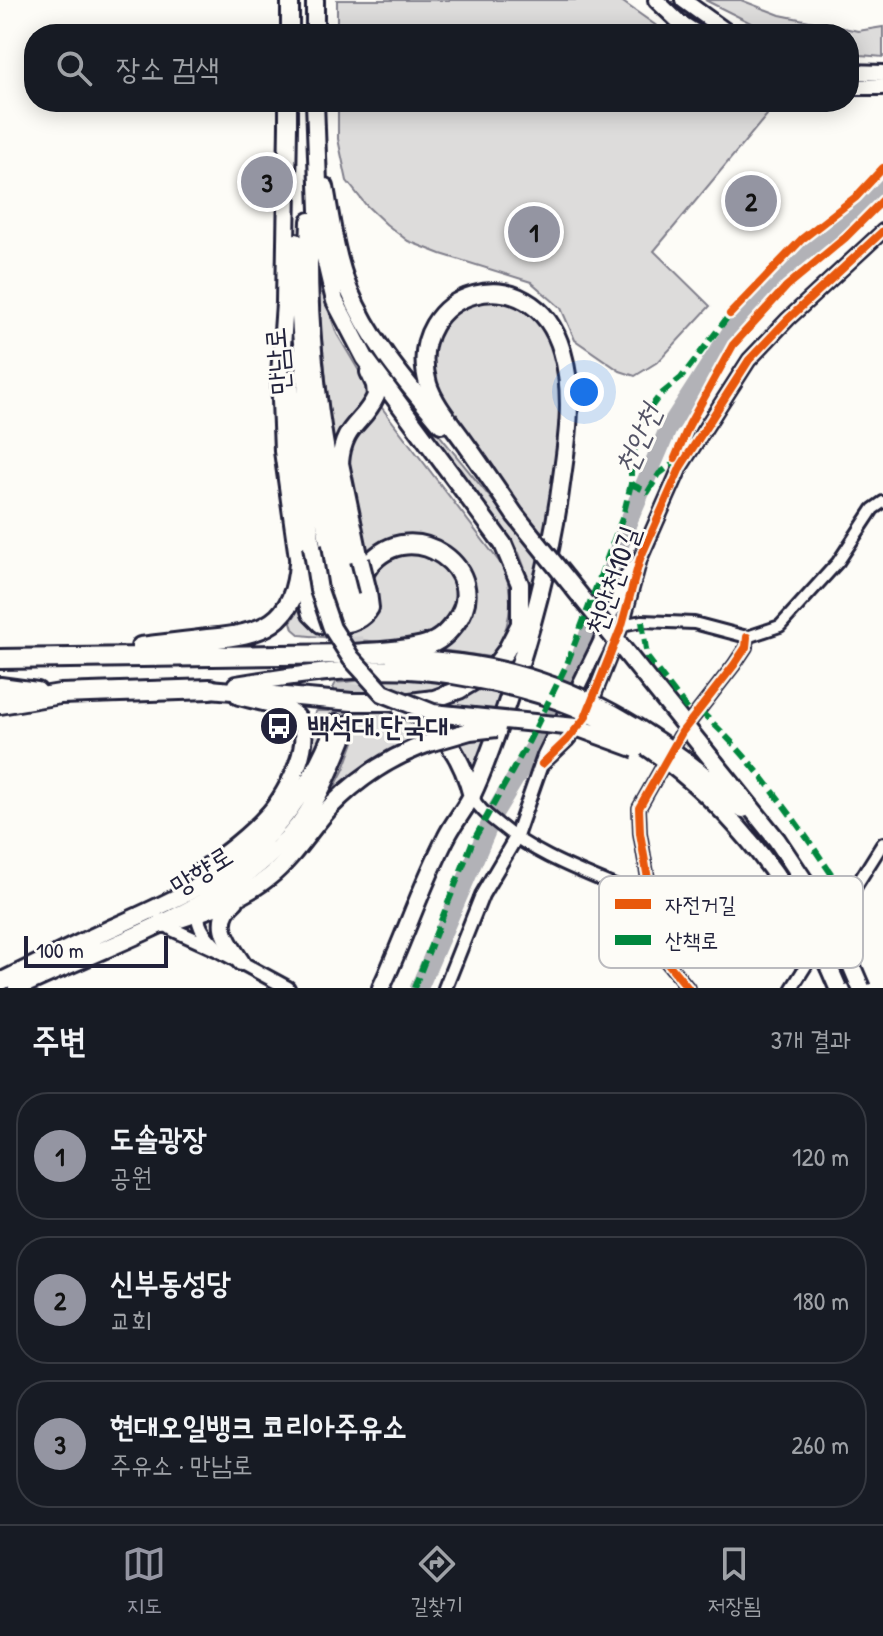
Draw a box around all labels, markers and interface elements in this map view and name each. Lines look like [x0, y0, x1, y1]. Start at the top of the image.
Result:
search box [24, 24, 859, 112]
icon: search [52, 46, 96, 90]
text: 장소 검색 [116, 48, 219, 88]
pin: 3 [241, 152, 293, 212]
pin: 2 [725, 171, 777, 231]
pin: 1 [508, 202, 560, 262]
street label: 만남로 [255, 326, 299, 396]
your location [564, 372, 604, 412]
water label: 천안천 [604, 395, 671, 480]
street label: 천안천10길 [576, 520, 648, 640]
bus stop icon: 백석대.단국대 [258, 705, 300, 747]
place label: 백석대.단국대 [307, 707, 448, 745]
street label: 망향로 [162, 836, 240, 904]
legend [599, 876, 863, 968]
text: 자전거길 [665, 889, 736, 919]
text: 산책로 [665, 925, 718, 955]
scale bar [24, 932, 168, 968]
text: 100 m [36, 935, 84, 965]
text: 주변 [32, 1017, 87, 1063]
text: 3개 결과 [771, 1022, 851, 1057]
text: 도솔광장 [110, 1118, 207, 1158]
text: 1 [55, 1139, 65, 1174]
text: 120 m [792, 1139, 849, 1174]
text: 공원 [110, 1159, 152, 1194]
text: 신부동성당 [110, 1262, 231, 1302]
text: 2 [54, 1283, 66, 1318]
text: 180 m [793, 1283, 849, 1318]
text: 교회 [110, 1303, 152, 1338]
text: 현대오일뱅크 코리아주유소 [110, 1406, 407, 1446]
text: 3 [54, 1427, 66, 1462]
text: 260 m [791, 1427, 849, 1462]
text: 주유소 · 만남로 [110, 1447, 253, 1482]
tab: 지도 [122, 1542, 166, 1620]
tab: 길찾기 [410, 1542, 463, 1620]
tab: 저장됨 [708, 1542, 761, 1620]

